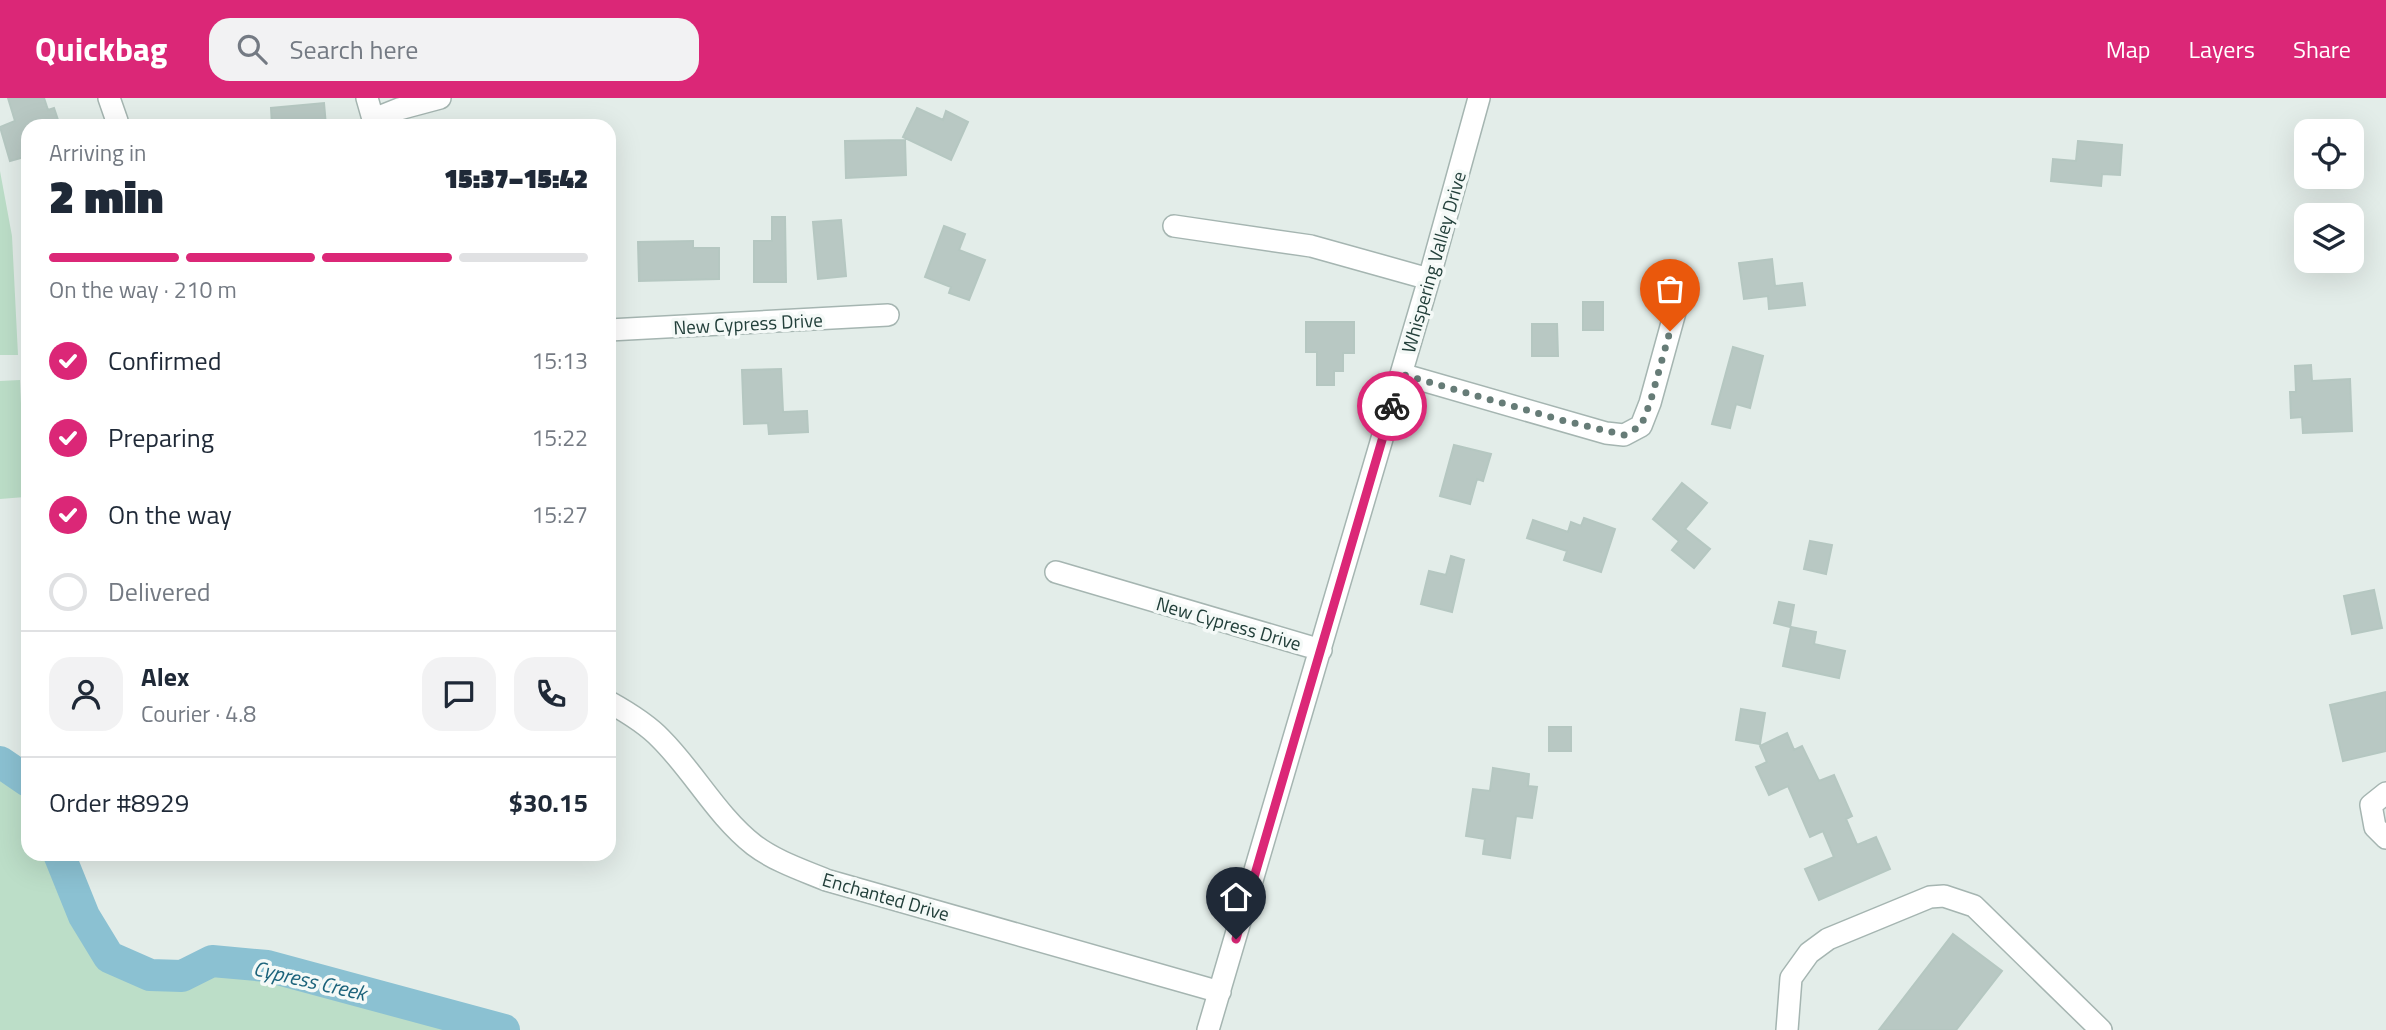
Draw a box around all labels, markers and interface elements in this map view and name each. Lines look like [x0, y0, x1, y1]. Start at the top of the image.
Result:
search box [209, 18, 699, 81]
text: Quickbag [35, 24, 167, 74]
icon: search [233, 30, 271, 68]
text: Search here [289, 30, 418, 69]
text: Map [2106, 31, 2151, 67]
text: Layers [2189, 31, 2255, 67]
text: Share [2293, 31, 2351, 67]
map controls [2294, 119, 2364, 273]
button: locate [2294, 119, 2364, 189]
text: Arriving in [49, 135, 146, 170]
text: 15:37–15:42 [444, 159, 588, 198]
text: 2 min [49, 161, 163, 231]
street label: Whispering Valley Drive [1393, 168, 1473, 356]
button: layers [2294, 203, 2364, 273]
pin [1640, 259, 1700, 331]
icon: bag [1651, 270, 1689, 308]
text: On the way · 210 m [49, 272, 237, 307]
street label: New Cypress Drive [673, 305, 823, 341]
text: Confirmed [108, 341, 222, 380]
icon: check [49, 342, 87, 380]
text: 15:13 [531, 343, 588, 378]
courier [1357, 371, 1427, 441]
icon: bike [1373, 387, 1411, 425]
text: Preparing [108, 418, 214, 457]
icon: check [49, 419, 87, 457]
text: 15:22 [531, 420, 588, 455]
text: On the way [108, 495, 232, 534]
icon: check [49, 496, 87, 534]
text: 15:27 [531, 497, 588, 532]
text: Delivered [108, 572, 211, 611]
street label: New Cypress Drive [1153, 588, 1305, 658]
button: person [49, 657, 123, 731]
text: Alex [141, 657, 189, 696]
button: chat [422, 657, 496, 731]
button: phone [514, 657, 588, 731]
text: Courier · 4.8 [141, 696, 256, 731]
text: Order #8929 [49, 783, 189, 822]
text: $30.15 [509, 783, 588, 822]
street label: Enchanted Drive [819, 864, 953, 928]
pin [1206, 867, 1266, 939]
icon: home [1217, 878, 1255, 916]
water label: Cypress Creek [250, 951, 372, 1009]

